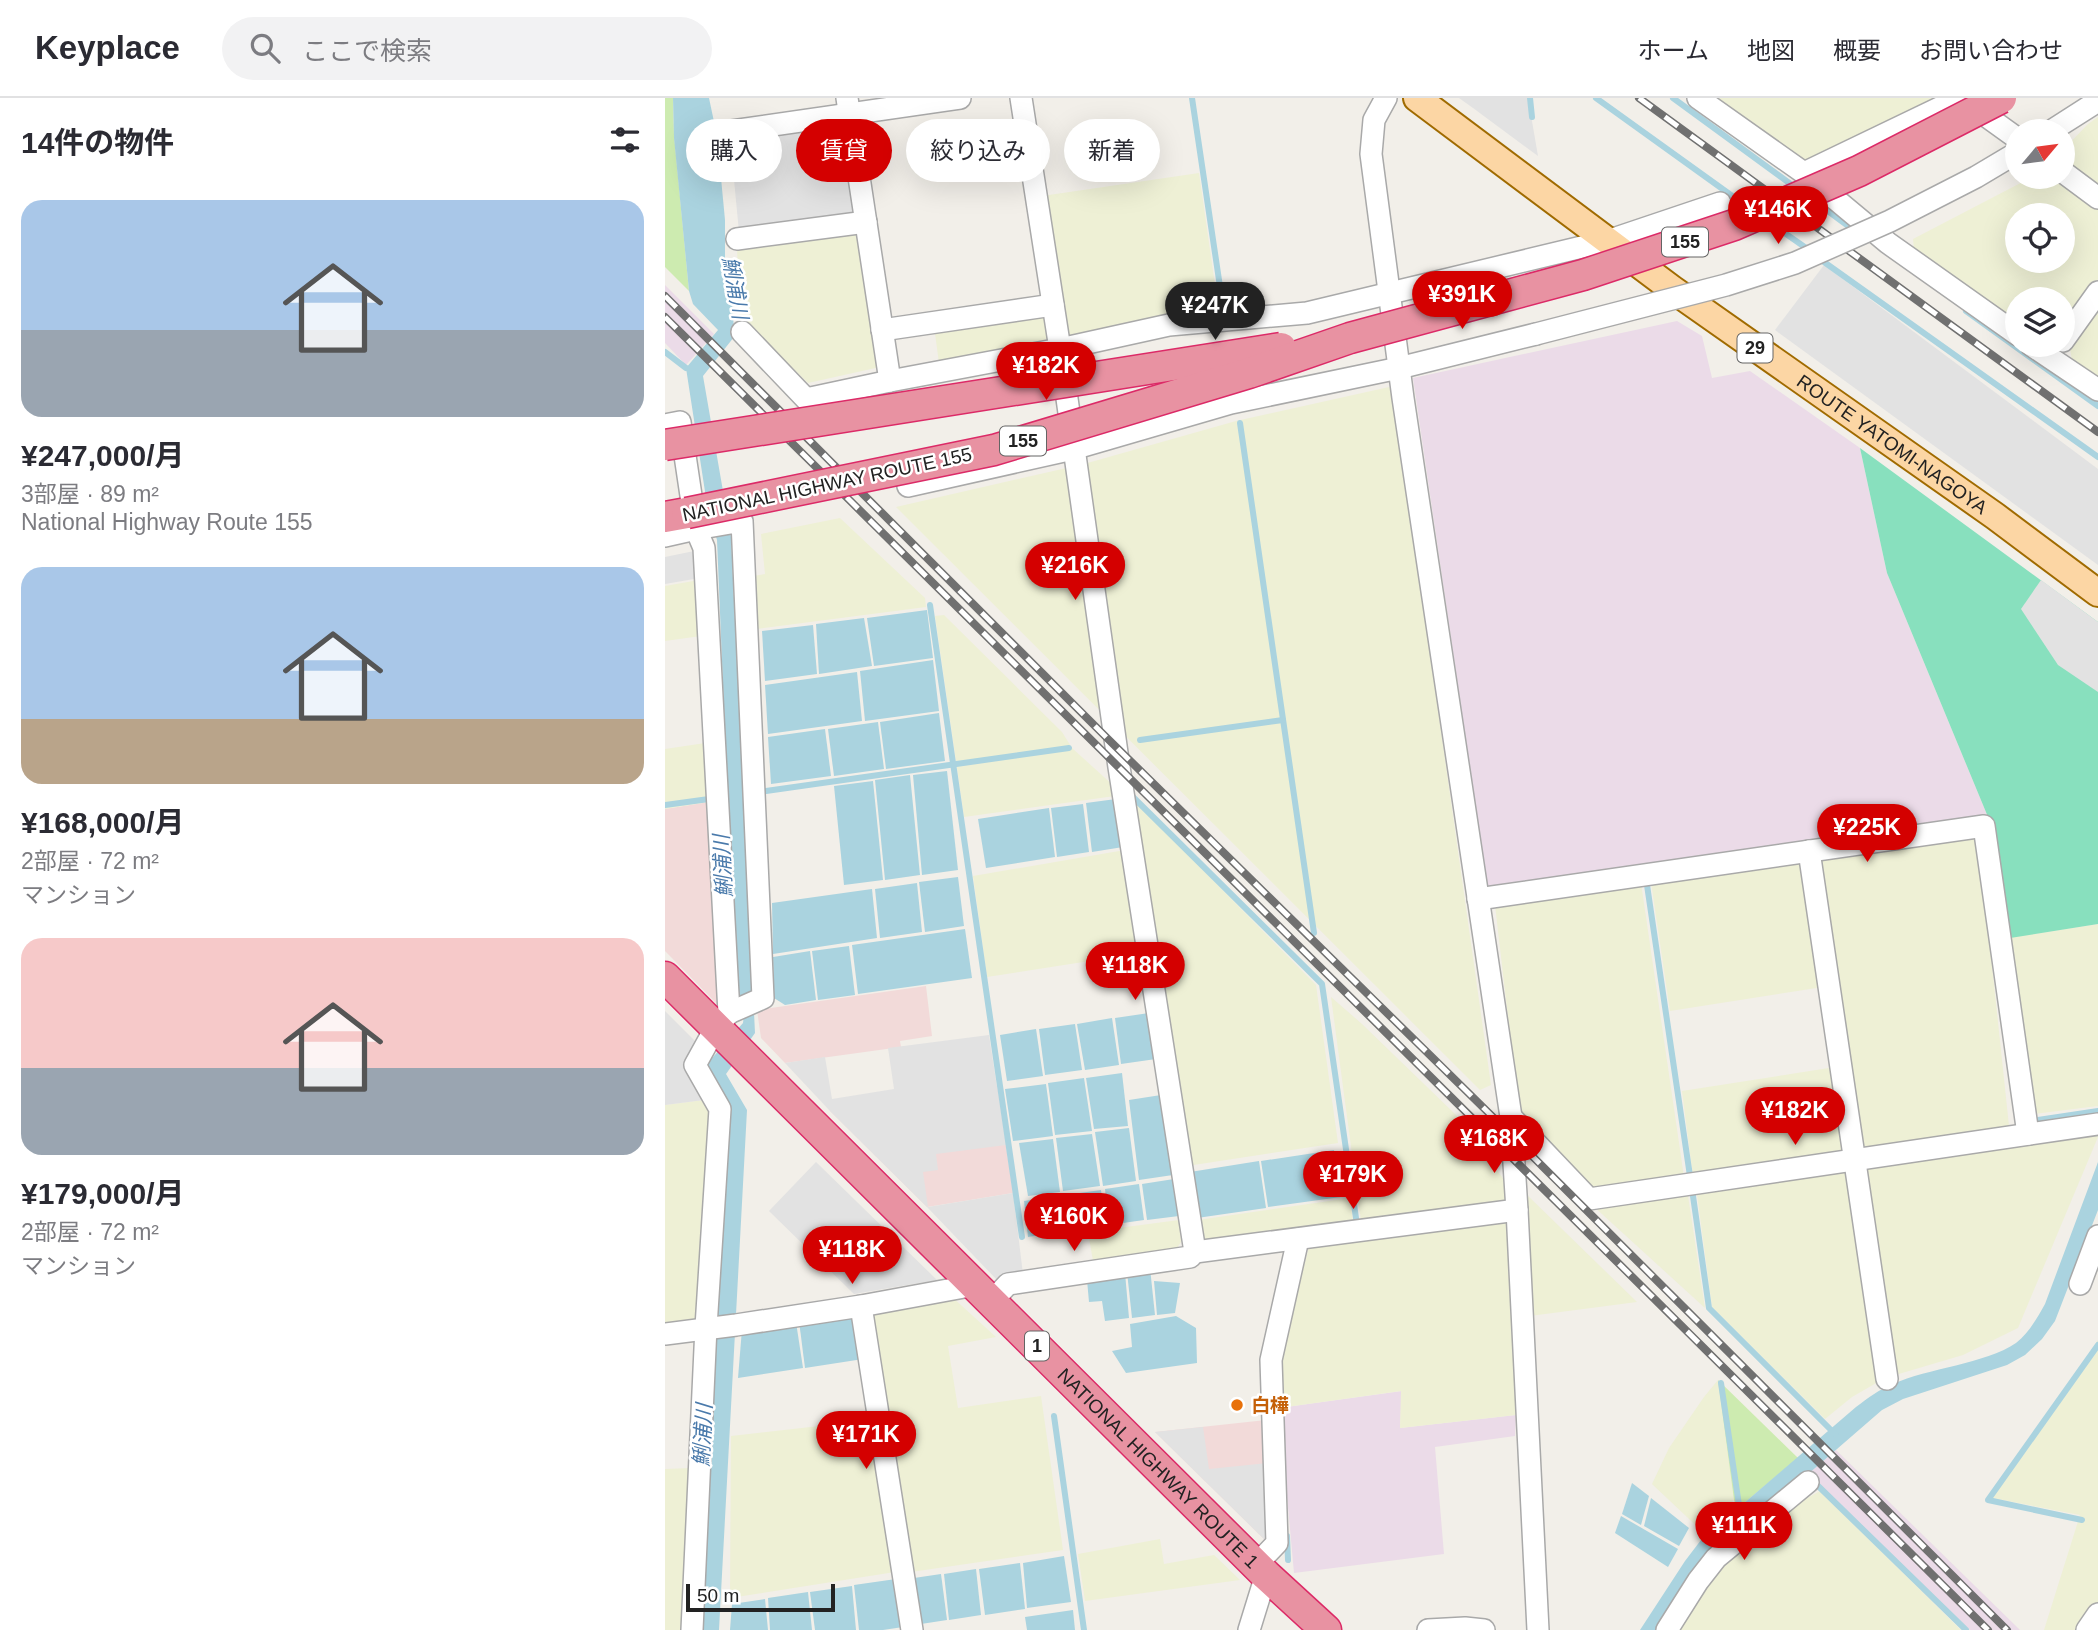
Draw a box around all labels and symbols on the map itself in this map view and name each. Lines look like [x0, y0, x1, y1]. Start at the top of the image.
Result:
north arrow [2005, 119, 2075, 189]
pin: ¥146K [1729, 186, 1827, 246]
road number: 155 [1662, 228, 1708, 257]
water label: 鯏浦川 [719, 255, 753, 323]
pin: ¥391K [1413, 272, 1511, 331]
pin: ¥247K [1166, 282, 1264, 342]
road number: 29 [1737, 334, 1773, 362]
pin: ¥182K [997, 342, 1095, 402]
street label: ROUTE YATOMI-NAGOYA [1793, 370, 1991, 518]
road number: 155 [1000, 426, 1046, 456]
street label: NATIONAL HIGHWAY ROUTE 155 [681, 444, 974, 525]
pin: ¥216K [1026, 542, 1124, 602]
pin: ¥225K [1818, 804, 1916, 864]
water label: 鯏浦川 [709, 832, 736, 898]
pin: ¥118K [1086, 942, 1184, 1002]
pin: ¥182K [1746, 1088, 1844, 1147]
pin: ¥168K [1445, 1116, 1543, 1175]
pin: ¥179K [1304, 1152, 1402, 1211]
pin: ¥160K [1025, 1194, 1123, 1253]
pin: ¥118K [803, 1226, 901, 1286]
road number: 1 [1025, 1331, 1049, 1360]
street label: NATIONAL HIGHWAY ROUTE 1 [1053, 1364, 1263, 1572]
place label: 白樺 [1251, 1395, 1289, 1416]
marker: 白樺 [1229, 1397, 1245, 1413]
water label: 鯏浦川 [689, 1401, 716, 1467]
pin: ¥171K [817, 1412, 915, 1471]
pin: ¥111K [1695, 1502, 1793, 1562]
scale bar [686, 1581, 835, 1613]

